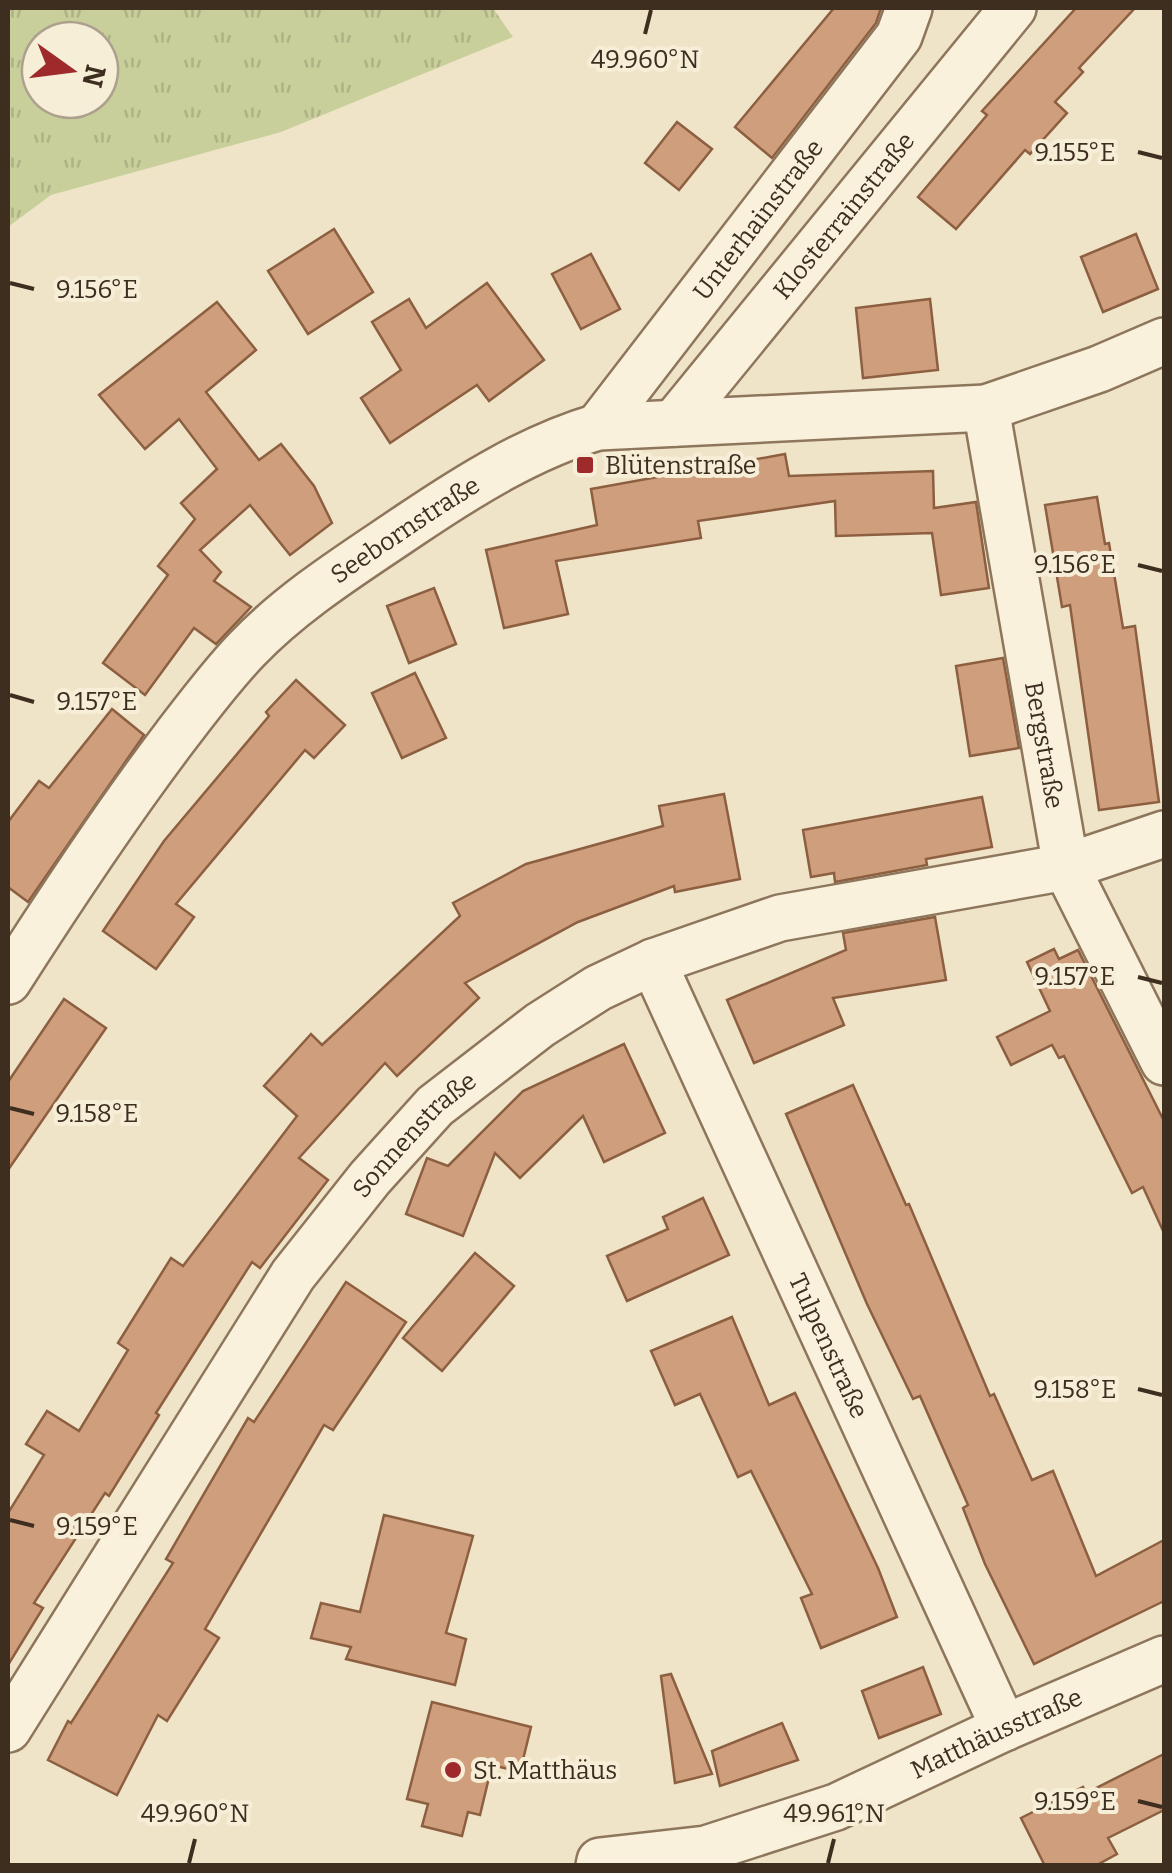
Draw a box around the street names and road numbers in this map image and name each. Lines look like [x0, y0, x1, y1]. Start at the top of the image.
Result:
street label: Klosterrainstraße [767, 127, 921, 305]
street label: Unterhainstraße [687, 134, 830, 306]
street label: Seebornstraße [325, 470, 485, 590]
street label: Bergstraße [1018, 679, 1070, 811]
street label: Sonnenstraße [346, 1066, 482, 1204]
street label: Tulpenstraße [782, 1269, 874, 1423]
street label: Matthäusstraße [906, 1682, 1087, 1786]

